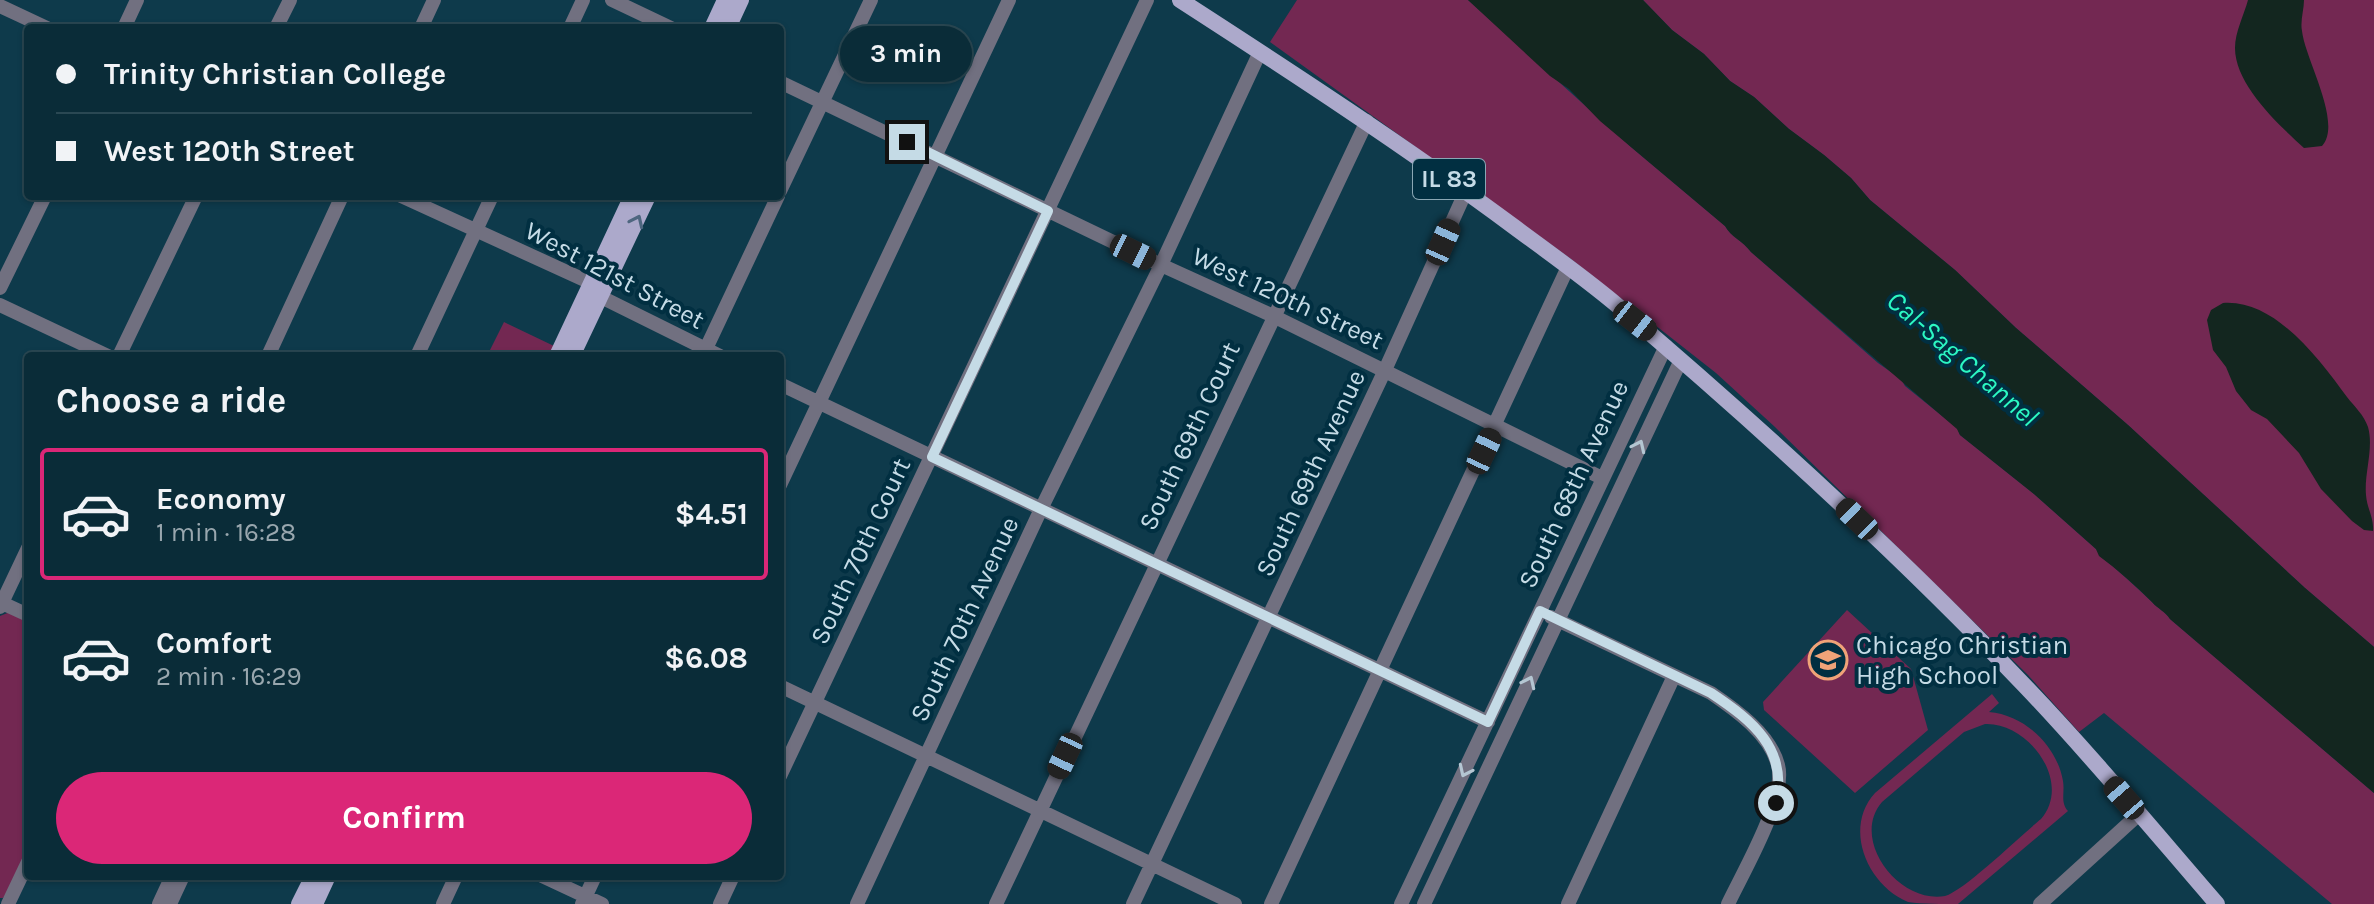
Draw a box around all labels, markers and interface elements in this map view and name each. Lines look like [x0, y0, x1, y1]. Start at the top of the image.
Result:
callout: 3 min [841, 26, 973, 82]
text: 3 min [870, 38, 942, 69]
text: Trinity Christian College [104, 56, 446, 92]
route end [889, 124, 925, 160]
text: West 120th Street [104, 133, 355, 169]
road number: IL 83 [1413, 159, 1485, 199]
street label: West 121st Street [520, 215, 710, 336]
one-way arrow [627, 215, 643, 229]
car [1422, 215, 1464, 269]
car [1106, 231, 1160, 273]
street label: West 120th Street [1187, 241, 1389, 356]
water label: Cal-Sag Channel [1880, 284, 2045, 433]
car [1609, 297, 1661, 345]
street label: South 69th Court [1132, 337, 1247, 535]
street label: South 69th Avenue [1249, 365, 1372, 581]
street label: South 68th Avenue [1512, 376, 1635, 593]
text: Choose a ride [56, 379, 286, 421]
car [1463, 424, 1505, 478]
one-way arrow [1629, 440, 1645, 454]
street label: South 70th Court [804, 453, 917, 649]
icon: car [60, 478, 132, 550]
text: Economy [156, 481, 286, 517]
car [1831, 494, 1883, 544]
text: $4.51 [675, 496, 748, 532]
street label: South 70th Avenue [903, 512, 1025, 726]
text: 1 min · 16:28 [156, 517, 296, 548]
icon: car [60, 622, 132, 694]
text: Comfort [156, 625, 272, 661]
place label: Chicago Christian High School [1856, 630, 2068, 691]
school or university icon: Chicago Christian High School [1807, 639, 1849, 681]
text: $6.08 [664, 640, 748, 676]
text: 2 min · 16:29 [156, 661, 302, 692]
one-way arrow [1519, 675, 1535, 690]
car [1044, 729, 1086, 783]
one-way arrow [1459, 762, 1475, 777]
button: Confirm [56, 772, 752, 864]
car [2099, 772, 2149, 824]
route start [1758, 785, 1794, 821]

